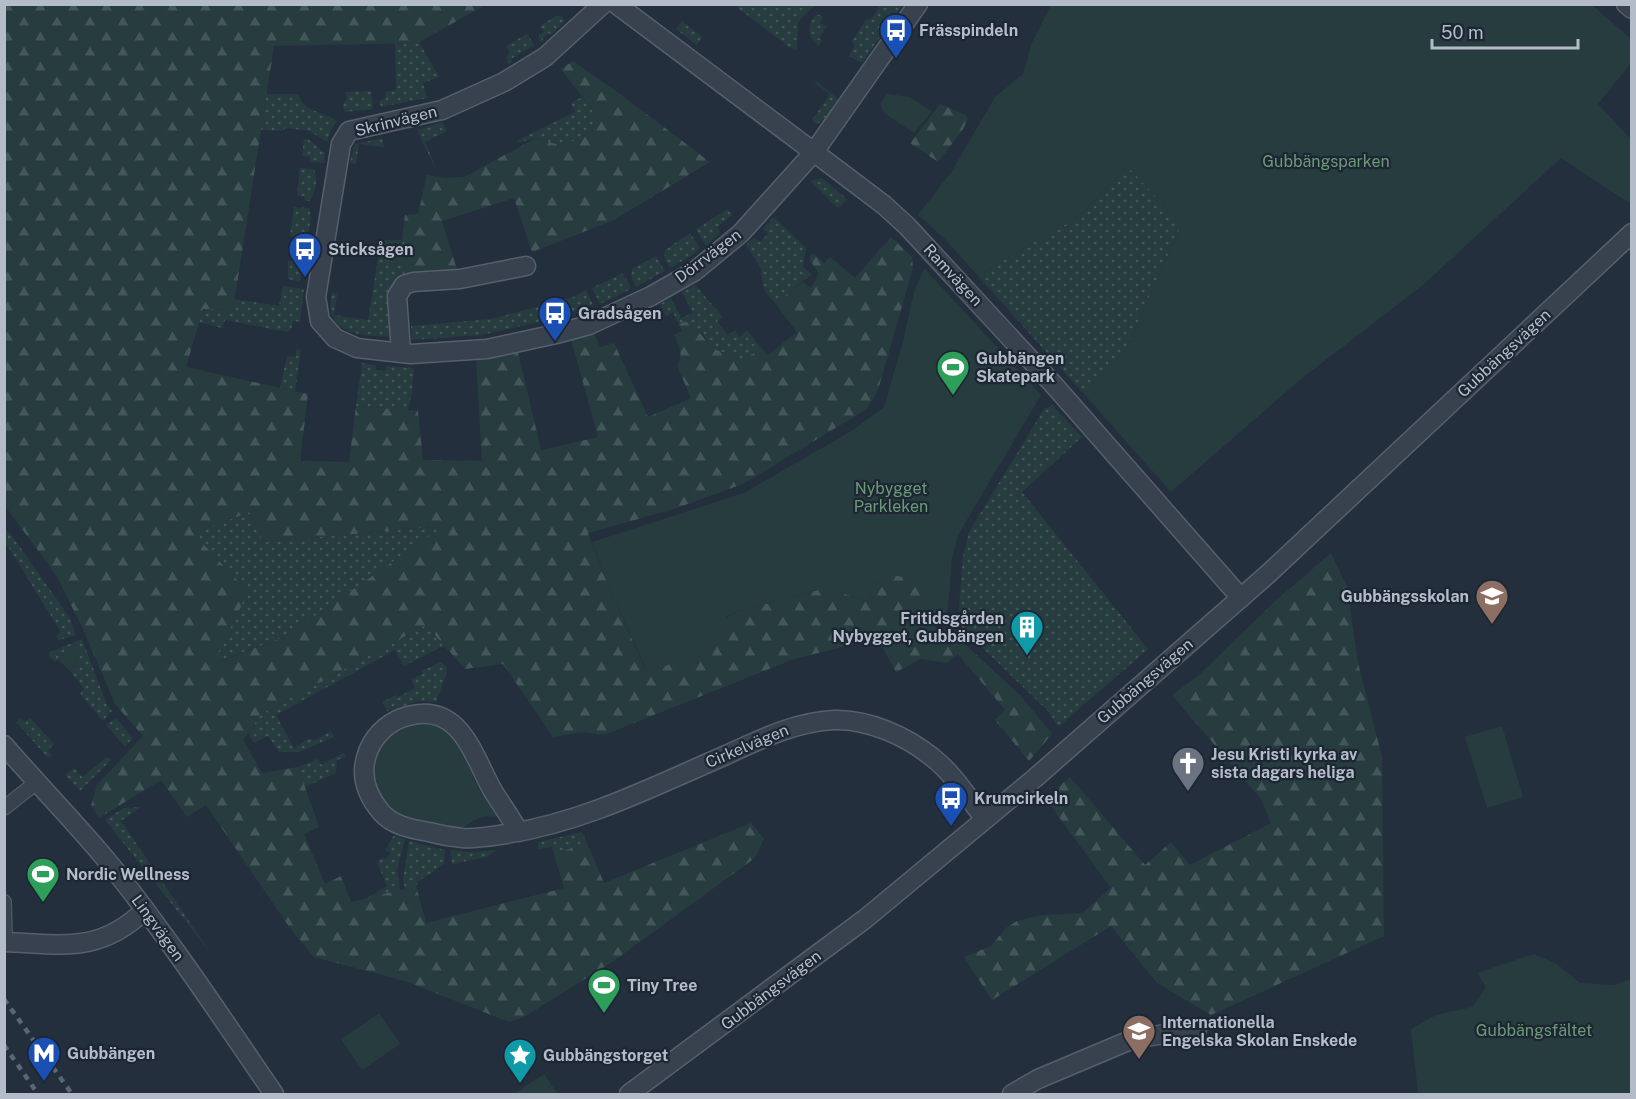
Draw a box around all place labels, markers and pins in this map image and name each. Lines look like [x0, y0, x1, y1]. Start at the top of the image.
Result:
bus stop icon: Frässpindeln [878, 12, 914, 59]
place label: Frässpindeln [919, 21, 1018, 40]
bus stop icon: Sticksågen [287, 231, 323, 278]
place label: Sticksågen [328, 240, 414, 259]
bus stop icon: Gradsågen [537, 295, 573, 342]
place label: Gradsågen [578, 304, 661, 323]
sports icon: Gubbängen Skatepark [935, 349, 971, 396]
place label: Gubbängen Skatepark [976, 349, 1064, 386]
school or university icon: Gubbängsskolan [1474, 578, 1510, 625]
place label: Gubbängsskolan [1341, 587, 1469, 606]
place label: Fritidsgården Nybygget, Gubbängen [833, 609, 1004, 646]
building icon: Fritidsgården Nybygget, Gubbängen [1009, 609, 1045, 656]
church icon: Jesu Kristi kyrka av sista dagars heliga [1170, 745, 1206, 792]
place label: Jesu Kristi kyrka av sista dagars heliga [1211, 745, 1358, 782]
bus stop icon: Krumcirkeln [933, 780, 969, 827]
place label: Krumcirkeln [974, 789, 1068, 808]
sports icon: Nordic Wellness [25, 856, 61, 903]
place label: Nordic Wellness [66, 865, 190, 884]
sports icon: Tiny Tree [586, 967, 622, 1014]
place label: Tiny Tree [627, 976, 698, 995]
school or university icon: Internationella Engelska Skolan Enskede [1121, 1013, 1157, 1060]
place label: Internationella Engelska Skolan Enskede [1162, 1013, 1357, 1050]
metro station icon: Gubbängen [26, 1035, 62, 1082]
place icon: Gubbängstorget [502, 1037, 538, 1084]
place label: Gubbängen [67, 1044, 155, 1063]
place label: Gubbängstorget [543, 1046, 669, 1065]

